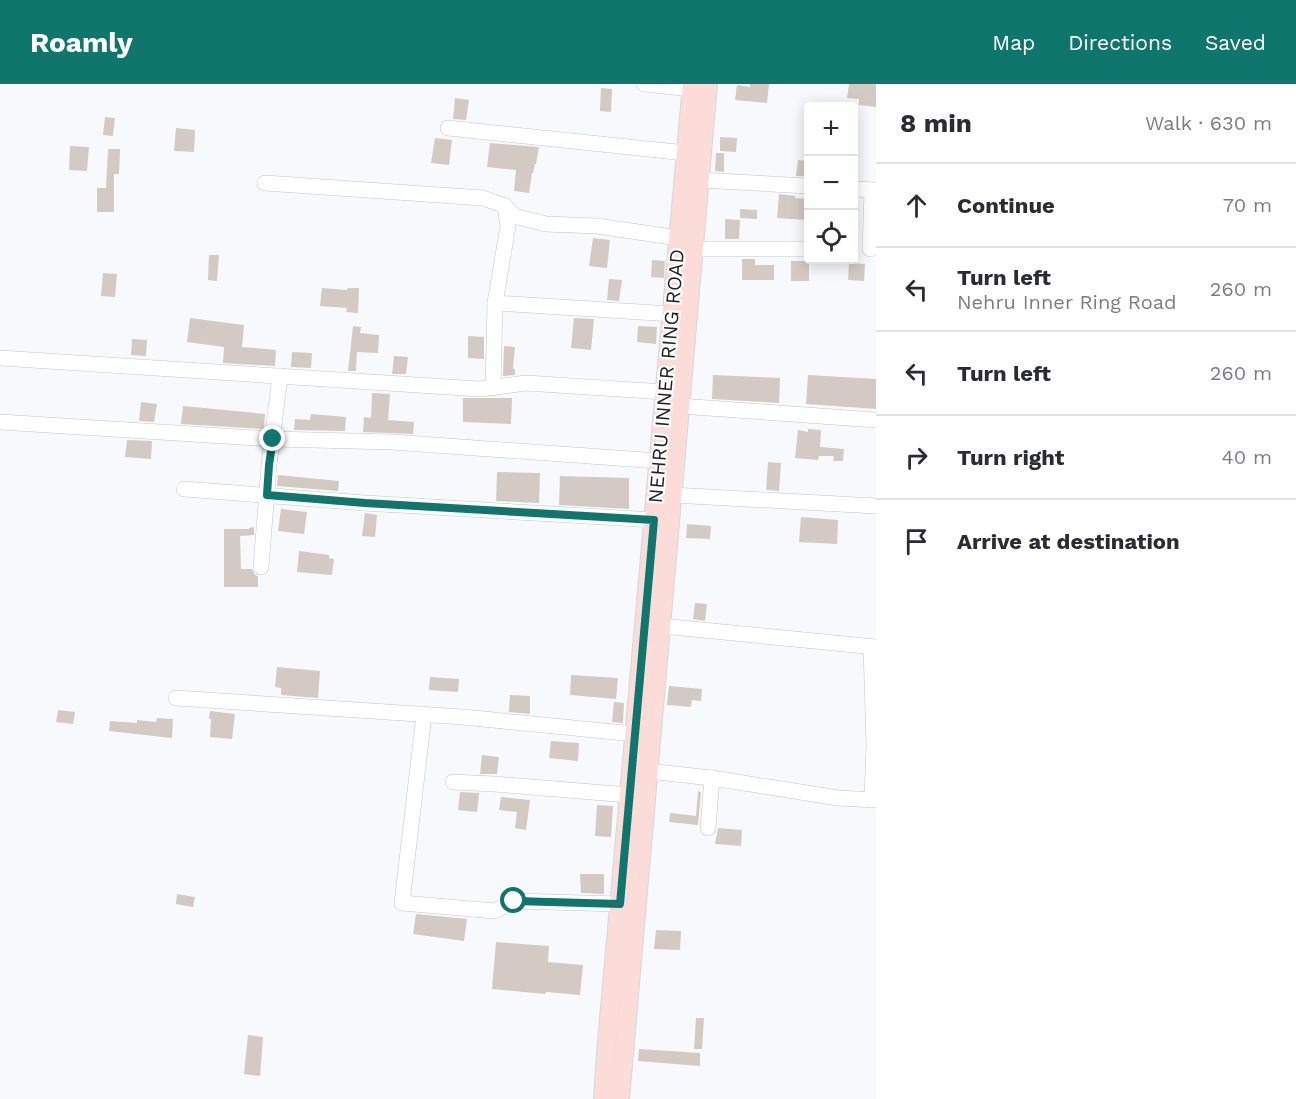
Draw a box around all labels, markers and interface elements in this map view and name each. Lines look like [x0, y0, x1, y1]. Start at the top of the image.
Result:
text: Roamly [30, 26, 133, 59]
text: Map [992, 30, 1035, 55]
text: Directions [1068, 30, 1172, 55]
text: Saved [1205, 30, 1266, 55]
map controls [804, 102, 858, 264]
button: + [804, 102, 858, 156]
text: 8 min [900, 108, 972, 138]
text: Walk · 630 m [1145, 111, 1272, 135]
button: − [804, 156, 858, 210]
icon: ahead [900, 189, 933, 222]
text: Continue [957, 193, 1055, 218]
text: 70 m [1223, 193, 1272, 217]
button: locate [804, 210, 858, 264]
street label: NEHRU INNER RING ROAD [643, 248, 689, 504]
text: Turn left [957, 265, 1051, 290]
icon: left [900, 273, 933, 306]
text: 260 m [1210, 277, 1272, 301]
text: Nehru Inner Ring Road [957, 290, 1177, 314]
icon: left [900, 357, 933, 390]
text: Turn left [957, 361, 1051, 386]
text: 260 m [1210, 361, 1272, 385]
route end [259, 425, 285, 451]
icon: right [900, 441, 933, 474]
text: Turn right [957, 445, 1064, 470]
text: 40 m [1221, 445, 1272, 469]
icon: arrive [900, 525, 933, 558]
text: Arrive at destination [957, 529, 1180, 554]
route start [500, 887, 526, 913]

